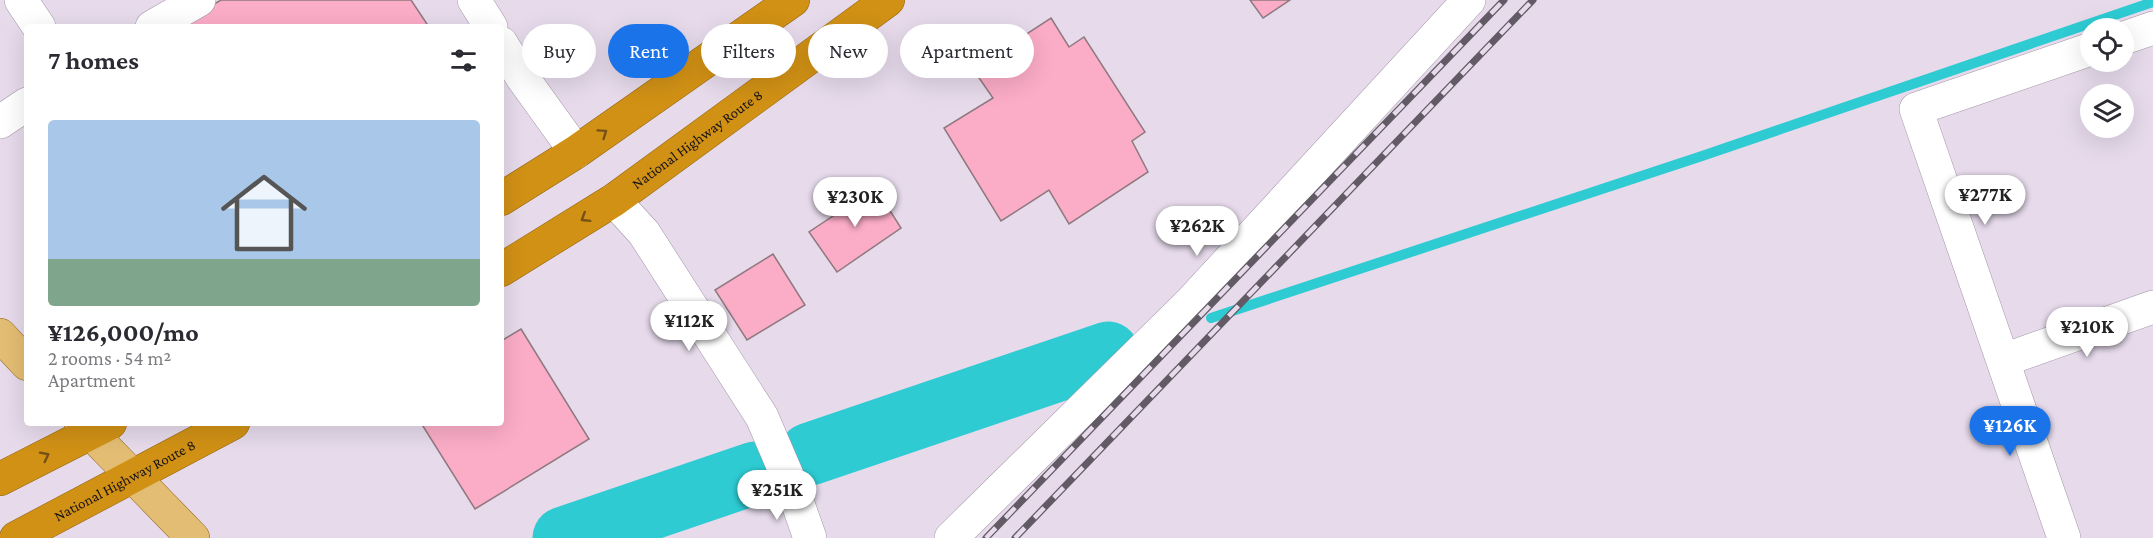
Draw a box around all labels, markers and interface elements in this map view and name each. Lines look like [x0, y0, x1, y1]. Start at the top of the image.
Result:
map controls [2080, 18, 2134, 138]
button: locate [2080, 18, 2134, 72]
chip: Buy [522, 24, 596, 78]
chip: Rent [608, 24, 689, 78]
chip: Filters [701, 24, 796, 78]
chip: New [808, 24, 888, 78]
chip: Apartment [900, 24, 1034, 78]
icon: filters [447, 44, 480, 77]
text: 7 homes [48, 46, 139, 75]
button: layers [2080, 84, 2134, 138]
street label: National Highway Route 8 [629, 86, 766, 192]
one-way arrow [597, 129, 608, 140]
icon: home [210, 159, 318, 267]
pin: ¥277K [1943, 175, 2027, 226]
pin: ¥230K [813, 177, 897, 228]
text: ¥277K [1959, 183, 2011, 205]
text: ¥230K [827, 185, 883, 207]
pin: ¥262K [1155, 206, 1239, 257]
one-way arrow [581, 210, 591, 222]
text: ¥262K [1170, 214, 1224, 236]
pin: ¥112K [647, 301, 731, 352]
pin: ¥210K [2045, 307, 2129, 358]
text: ¥112K [664, 309, 714, 331]
text: ¥210K [2060, 315, 2114, 337]
text: ¥126,000/mo [48, 318, 199, 347]
text: 2 rooms · 54 m² [48, 347, 171, 369]
text: Apartment [48, 369, 135, 391]
pin: ¥126K [1968, 406, 2052, 457]
text: ¥126K [1984, 414, 2036, 436]
street label: National Highway Route 8 [51, 436, 198, 524]
one-way arrow [38, 451, 49, 463]
pin: ¥251K [735, 470, 819, 521]
text: ¥251K [751, 478, 803, 500]

